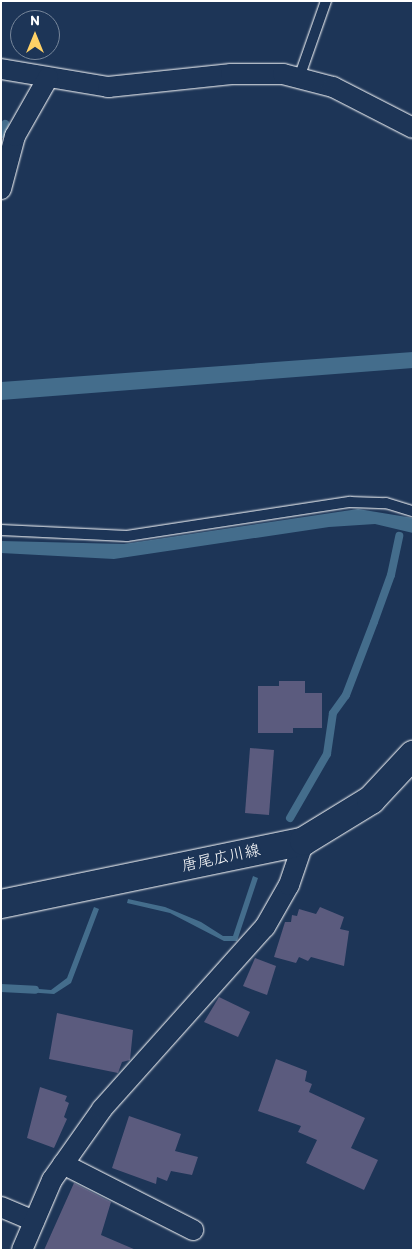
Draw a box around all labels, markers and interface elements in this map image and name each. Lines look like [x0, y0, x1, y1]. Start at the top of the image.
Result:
north arrow [10, 10, 60, 60]
text: N [30, 12, 40, 29]
street label: 唐尾広川線 [180, 840, 262, 876]

